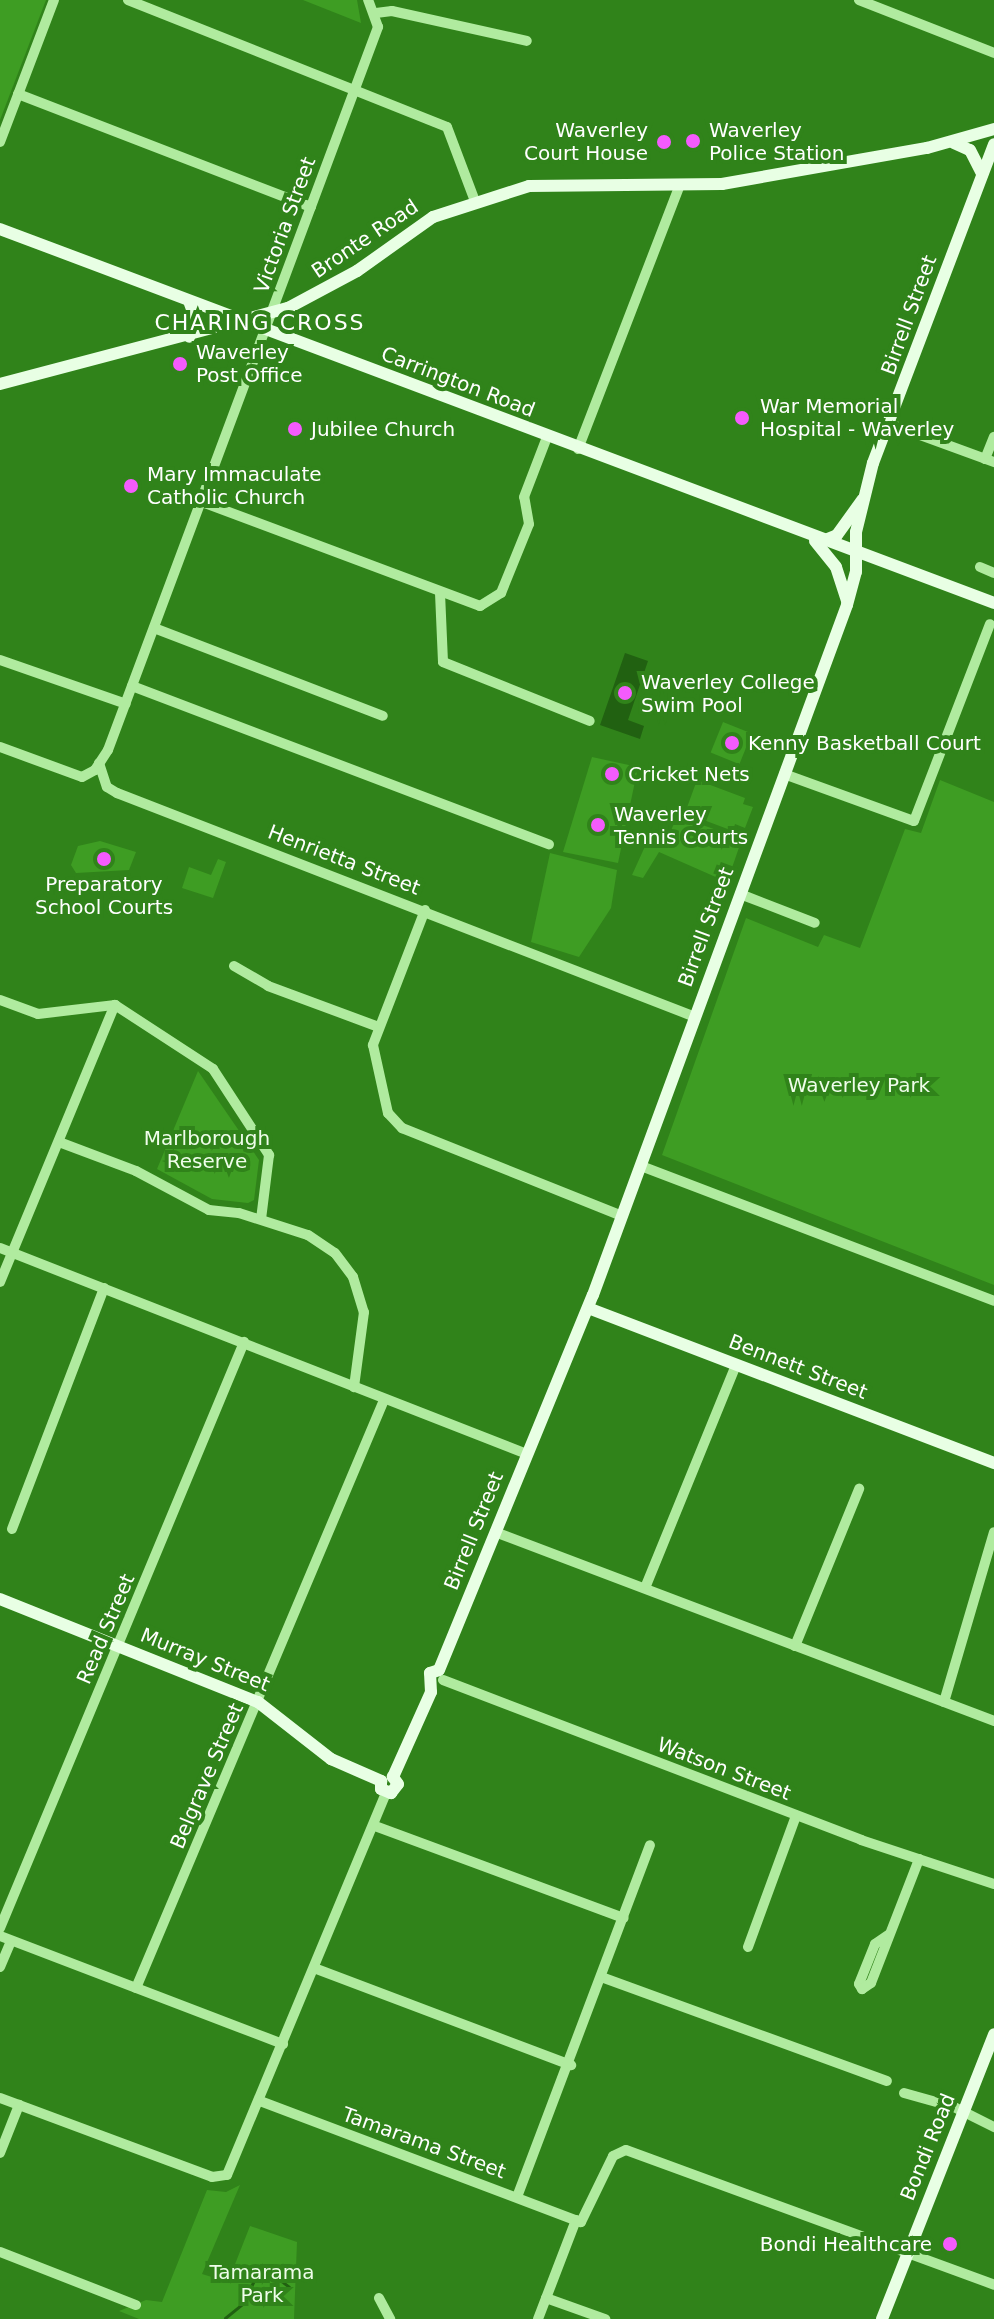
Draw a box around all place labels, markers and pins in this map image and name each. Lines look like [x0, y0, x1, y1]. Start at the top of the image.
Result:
place label: Waverley Court House [524, 118, 648, 165]
place label: Waverley Police Station [709, 118, 844, 165]
marker: Waverley Police Station [684, 132, 702, 150]
marker: Waverley Court House [655, 133, 673, 151]
place label: Waverley Post Office [196, 340, 303, 387]
marker: Waverley Post Office [171, 355, 189, 373]
place label: War Memorial Hospital - Waverley [760, 394, 954, 441]
marker: War Memorial Hospital - Waverley [731, 407, 753, 429]
place label: Jubilee Church [311, 417, 455, 441]
marker: Jubilee Church [286, 420, 304, 438]
place label: Mary Immaculate Catholic Church [147, 462, 322, 509]
marker: Mary Immaculate Catholic Church [122, 477, 140, 495]
place label: Waverley College Swim Pool [641, 670, 815, 717]
marker: Waverley College Swim Pool [616, 684, 634, 702]
place label: Kenny Basketball Court [748, 731, 981, 755]
marker: Kenny Basketball Court [723, 734, 741, 752]
place label: Cricket Nets [628, 762, 750, 786]
marker: Cricket Nets [603, 765, 621, 783]
place label: Waverley Tennis Courts [614, 802, 748, 849]
marker: Waverley Tennis Courts [589, 816, 607, 834]
marker: Preparatory School Courts [95, 850, 113, 868]
place label: Preparatory School Courts [35, 872, 173, 919]
place label: Bondi Healthcare [760, 2232, 932, 2256]
marker: Bondi Healthcare [939, 2233, 961, 2255]

